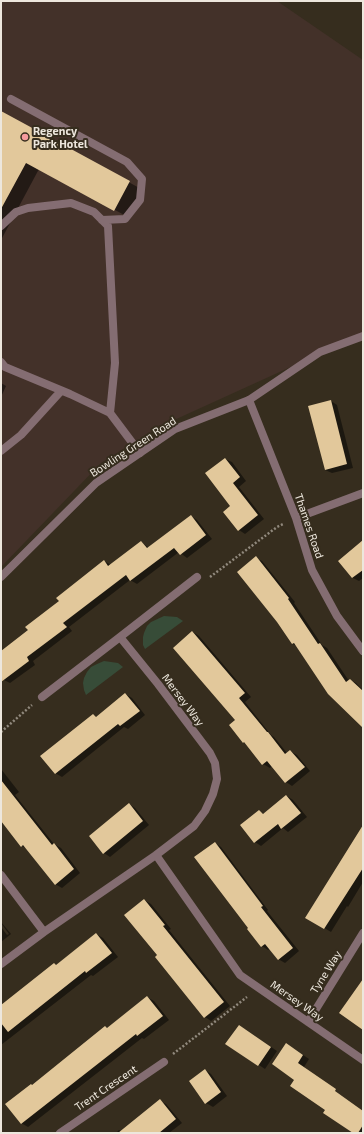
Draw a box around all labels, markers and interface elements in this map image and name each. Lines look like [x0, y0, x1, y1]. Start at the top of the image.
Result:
place label: Regency Park Hotel [33, 124, 88, 150]
marker: Regency Park Hotel [20, 132, 30, 142]
street label: Bowling Green Road [87, 414, 179, 480]
street label: Thames Road [292, 492, 326, 560]
street label: Mersey Way [159, 671, 207, 729]
street label: Tyne Way [308, 948, 344, 996]
street label: Mersey Way [268, 978, 326, 1024]
street label: Trent Crescent [72, 1062, 140, 1114]

